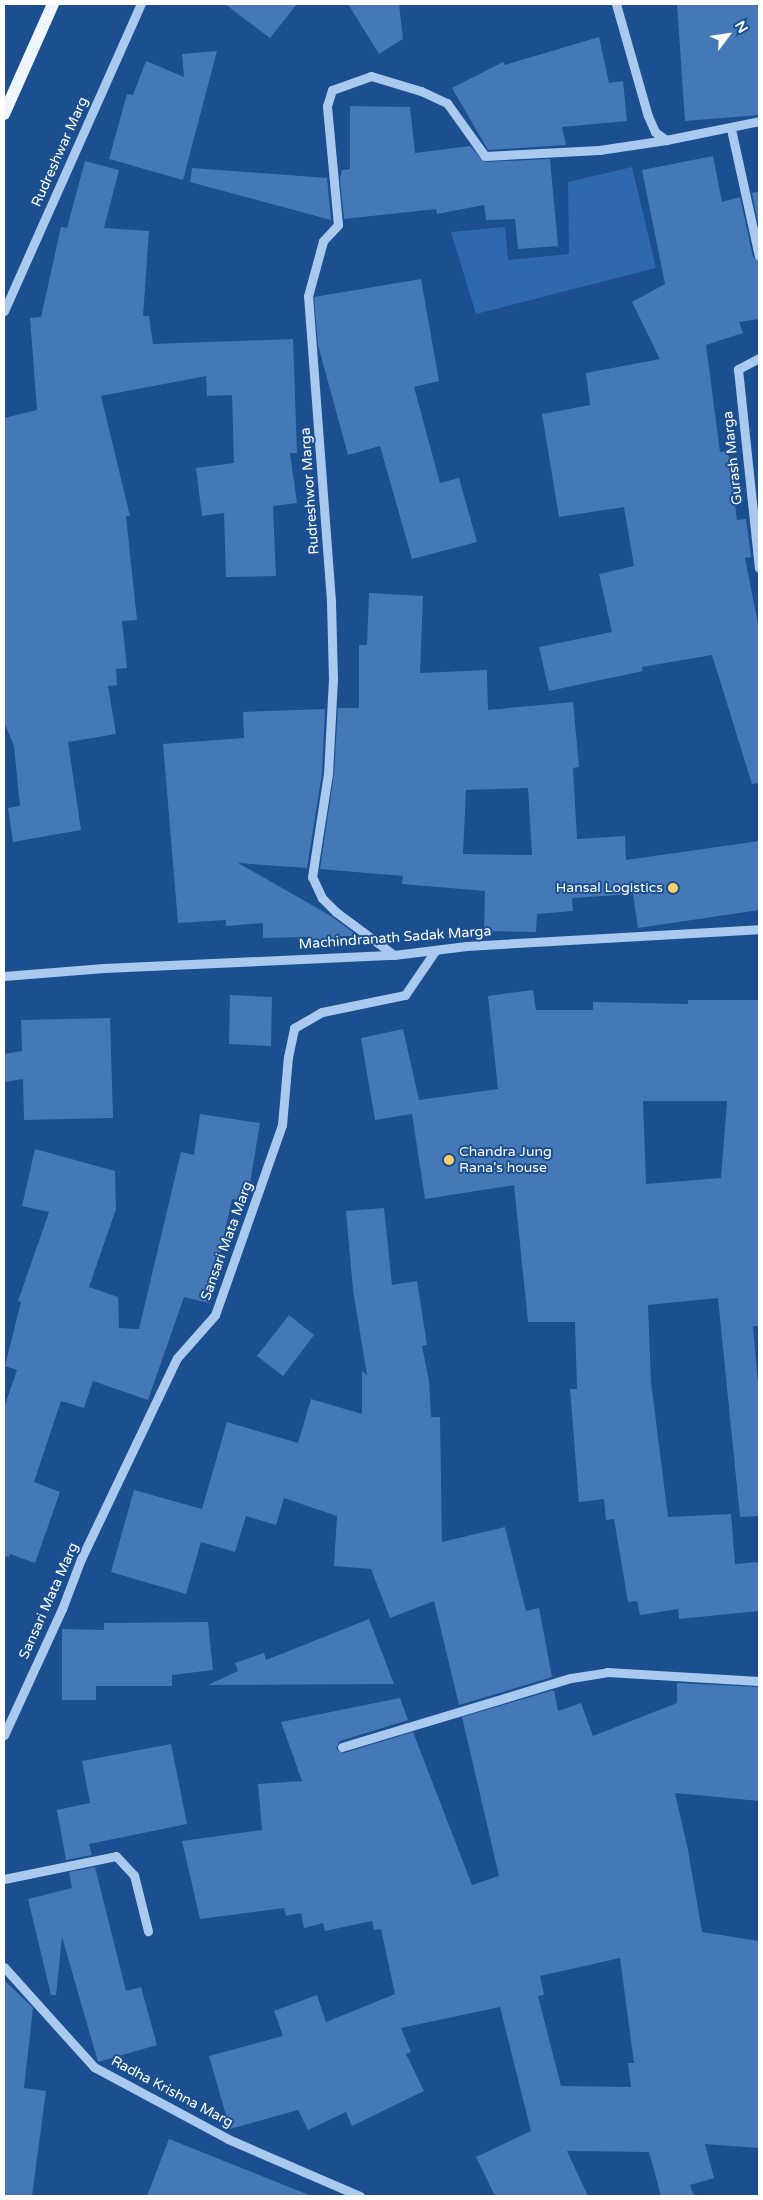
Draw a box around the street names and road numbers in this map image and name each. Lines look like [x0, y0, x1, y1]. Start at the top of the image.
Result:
street label: Rudreshwar Marg [28, 94, 92, 210]
street label: Gurash Marga [720, 410, 746, 506]
street label: Rudreshwor Marga [297, 427, 323, 555]
street label: Machindranath Sadak Marga [298, 923, 492, 953]
street label: Sansari Mata Marg [198, 1179, 256, 1303]
street label: Sansari Mata Marg [16, 1540, 82, 1662]
street label: Radha Krishna Marg [108, 2053, 236, 2131]

